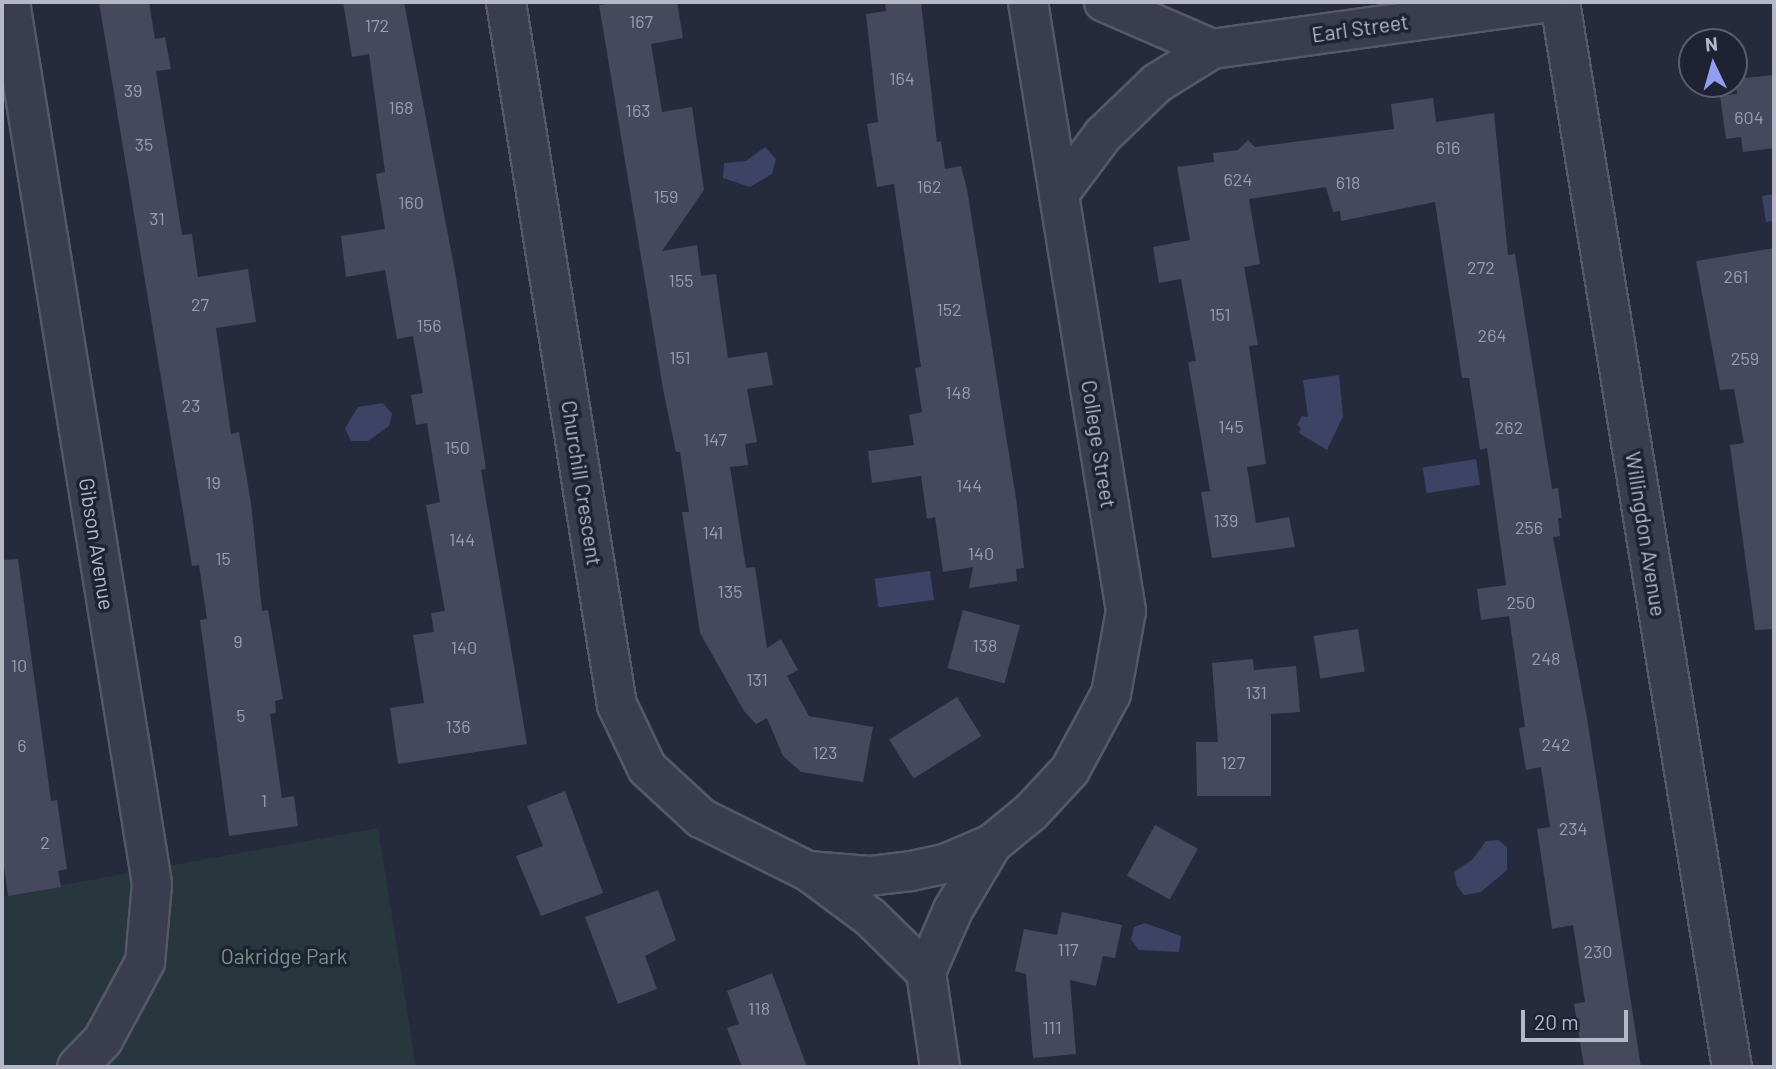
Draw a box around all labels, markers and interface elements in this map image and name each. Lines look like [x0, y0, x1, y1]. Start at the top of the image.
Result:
street label: Earl Street [1310, 9, 1410, 47]
house number: 167 [629, 10, 653, 32]
house number: 172 [365, 14, 389, 36]
north arrow [1678, 28, 1748, 98]
text: N [1704, 32, 1719, 56]
house number: 164 [889, 67, 915, 89]
house number: 39 [124, 79, 142, 101]
house number: 168 [389, 96, 413, 118]
house number: 163 [626, 99, 650, 121]
house number: 604 [1734, 106, 1764, 128]
house number: 35 [135, 133, 153, 155]
house number: 616 [1436, 136, 1460, 158]
house number: 624 [1224, 168, 1252, 190]
house number: 618 [1336, 171, 1360, 193]
house number: 162 [916, 175, 942, 197]
house number: 159 [654, 185, 678, 207]
house number: 160 [398, 191, 424, 213]
house number: 31 [149, 207, 165, 229]
house number: 272 [1467, 256, 1495, 278]
house number: 261 [1724, 265, 1748, 287]
house number: 155 [669, 269, 693, 291]
house number: 27 [191, 293, 209, 315]
house number: 152 [936, 298, 962, 320]
house number: 151 [1209, 303, 1231, 325]
house number: 156 [417, 314, 441, 336]
house number: 264 [1478, 324, 1506, 346]
house number: 151 [669, 346, 691, 368]
house number: 259 [1731, 347, 1759, 369]
street label: College Street [1076, 378, 1122, 510]
house number: 148 [945, 381, 971, 403]
house number: 23 [182, 394, 200, 416]
street label: Churchill Crescent [557, 399, 607, 567]
house number: 145 [1218, 415, 1244, 437]
house number: 262 [1495, 416, 1523, 438]
house number: 147 [703, 428, 727, 450]
house number: 150 [444, 436, 470, 458]
street label: Willingdon Avenue [1621, 450, 1671, 618]
house number: 19 [205, 471, 221, 493]
house number: 144 [956, 474, 982, 496]
street label: Gibson Avenue [74, 476, 120, 612]
house number: 139 [1214, 509, 1238, 531]
house number: 256 [1515, 516, 1543, 538]
house number: 141 [703, 521, 723, 543]
house number: 144 [449, 528, 475, 550]
house number: 140 [968, 542, 994, 564]
house number: 15 [215, 547, 231, 569]
house number: 135 [718, 580, 742, 602]
house number: 250 [1506, 591, 1536, 613]
house number: 9 [233, 630, 243, 652]
house number: 138 [973, 634, 997, 656]
house number: 140 [451, 636, 477, 658]
house number: 248 [1532, 647, 1560, 669]
house number: 10 [11, 654, 27, 676]
house number: 131 [746, 668, 768, 690]
house number: 131 [1245, 681, 1267, 703]
house number: 5 [236, 704, 246, 726]
house number: 136 [446, 715, 470, 737]
house number: 242 [1541, 733, 1571, 755]
house number: 6 [17, 734, 27, 756]
house number: 123 [812, 741, 838, 763]
house number: 127 [1221, 751, 1245, 773]
house number: 1 [261, 789, 267, 811]
house number: 234 [1559, 817, 1587, 839]
house number: 2 [40, 831, 50, 853]
house number: 117 [1057, 938, 1079, 960]
house number: 230 [1584, 940, 1612, 962]
park label: Oakridge Park [221, 943, 347, 969]
scale bar [1524, 996, 1631, 1040]
house number: 118 [748, 997, 770, 1019]
text: 20 m [1534, 1009, 1579, 1034]
house number: 111 [1042, 1016, 1062, 1038]

